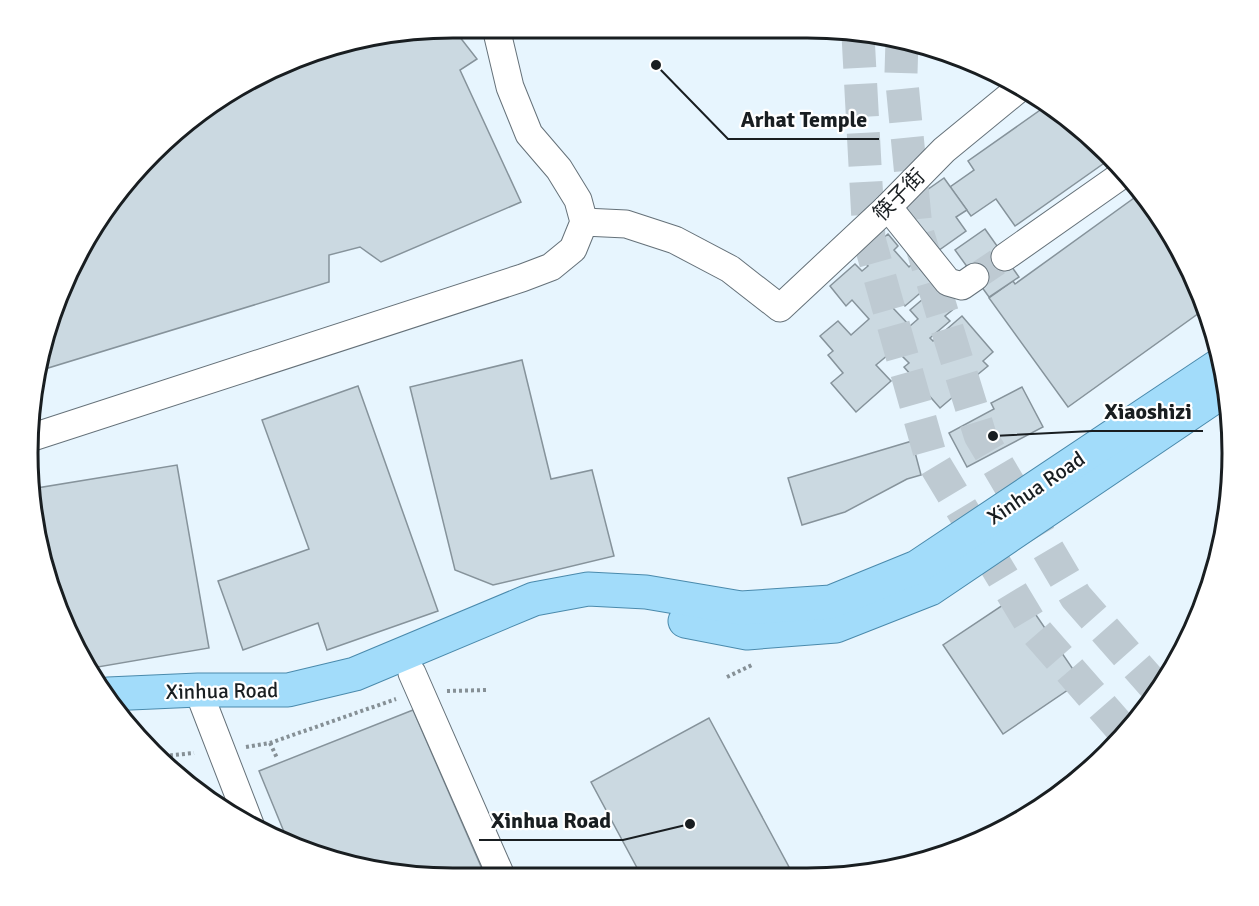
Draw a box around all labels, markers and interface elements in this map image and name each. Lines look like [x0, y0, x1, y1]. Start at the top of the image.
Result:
callout: Arhat Temple [728, 99, 879, 139]
text: Arhat Temple [741, 106, 867, 133]
street label: 筷子街 [868, 164, 930, 226]
callout: Xiaoshizi [1092, 391, 1203, 431]
text: Xiaoshizi [1104, 398, 1192, 425]
street label: Xinhua Road [982, 446, 1090, 530]
street label: Xinhua Road [165, 677, 279, 705]
callout: Xinhua Road [479, 800, 623, 840]
text: Xinhua Road [491, 807, 611, 834]

